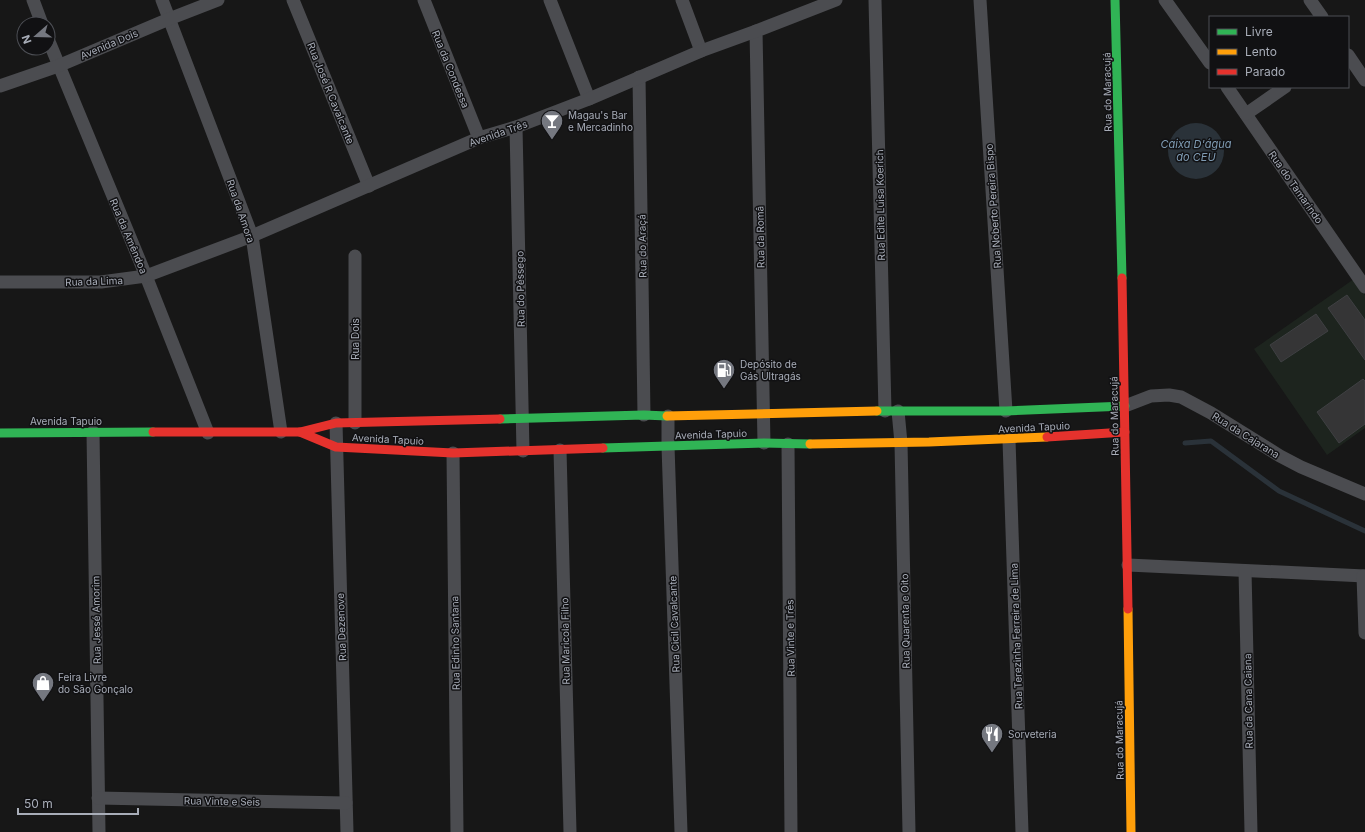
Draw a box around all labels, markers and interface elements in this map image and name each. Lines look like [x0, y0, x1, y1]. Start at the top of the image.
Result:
north arrow [16, 16, 56, 56]
legend [1209, 16, 1349, 88]
text: Livre [1245, 24, 1273, 39]
street label: Avenida Dois [78, 27, 140, 61]
street label: Rua da Condessa [430, 28, 472, 110]
text: N [19, 33, 35, 46]
street label: Rua José R Cavalcante [305, 41, 357, 146]
text: Lento [1245, 44, 1277, 59]
street label: Rua do Maracujá [1100, 52, 1114, 132]
text: Parado [1245, 64, 1285, 79]
bar icon: Magau's Bar e Mercadinho [539, 108, 565, 141]
place label: Magau's Bar e Mercadinho [568, 109, 633, 133]
street label: Avenida Três [467, 117, 529, 149]
water label: Caixa D'água do CEU [1160, 137, 1232, 164]
street label: Rua Noberto Pereira Bispo [983, 143, 1003, 269]
street label: Rua do Tamarindo [1266, 148, 1326, 226]
street label: Rua Edite Luisa Koerich [873, 149, 887, 261]
street label: Rua da Amora [225, 178, 257, 244]
street label: Rua da Amêndoa [108, 197, 150, 275]
street label: Rua da Româ [753, 206, 767, 268]
street label: Rua do Araçá [635, 214, 649, 278]
street label: Rua do Pêssego [513, 251, 527, 327]
street label: Rua da Lima [65, 274, 123, 288]
street label: Rua Dois [349, 318, 361, 360]
fuel station icon: Depósito de Gás Ultragás [711, 357, 737, 390]
place label: Depósito de Gás Ultragás [740, 358, 801, 382]
street label: Rua do Maracujá [1107, 376, 1121, 456]
street label: Rua da Cajarana [1210, 409, 1282, 461]
street label: Avenida Tapuio [30, 415, 102, 427]
street label: Avenida Tapuio [998, 419, 1070, 435]
street label: Avenida Tapuio [675, 427, 747, 441]
street label: Avenida Tapuio [352, 431, 424, 447]
street label: Rua Terezinha Ferreira de Lima [1007, 563, 1025, 709]
street label: Rua Quarenta e Oito [898, 573, 912, 669]
street label: Rua Cicil Cavalcante [666, 575, 682, 672]
street label: Rua Jessé Amorim [89, 576, 103, 664]
street label: Rua Dezenove [334, 593, 348, 661]
street label: Rua Edinho Santana [448, 596, 462, 690]
street label: Rua Maricola Filho [558, 597, 572, 685]
street label: Rua Vinte e Três [783, 599, 797, 677]
street label: Rua da Cana Caiana [1241, 653, 1255, 749]
shop icon: Feira Livre do São Gonçalo [30, 670, 56, 703]
place label: Feira Livre do São Gonçalo [58, 671, 133, 695]
street label: Rua do Maracujá [1112, 700, 1126, 780]
restaurant icon: Sorveteria [979, 721, 1005, 754]
place label: Sorveteria [1008, 728, 1057, 740]
scale bar [18, 790, 138, 816]
street label: Rua Vinte e Seis [184, 794, 260, 808]
text: 50 m [24, 796, 53, 811]

